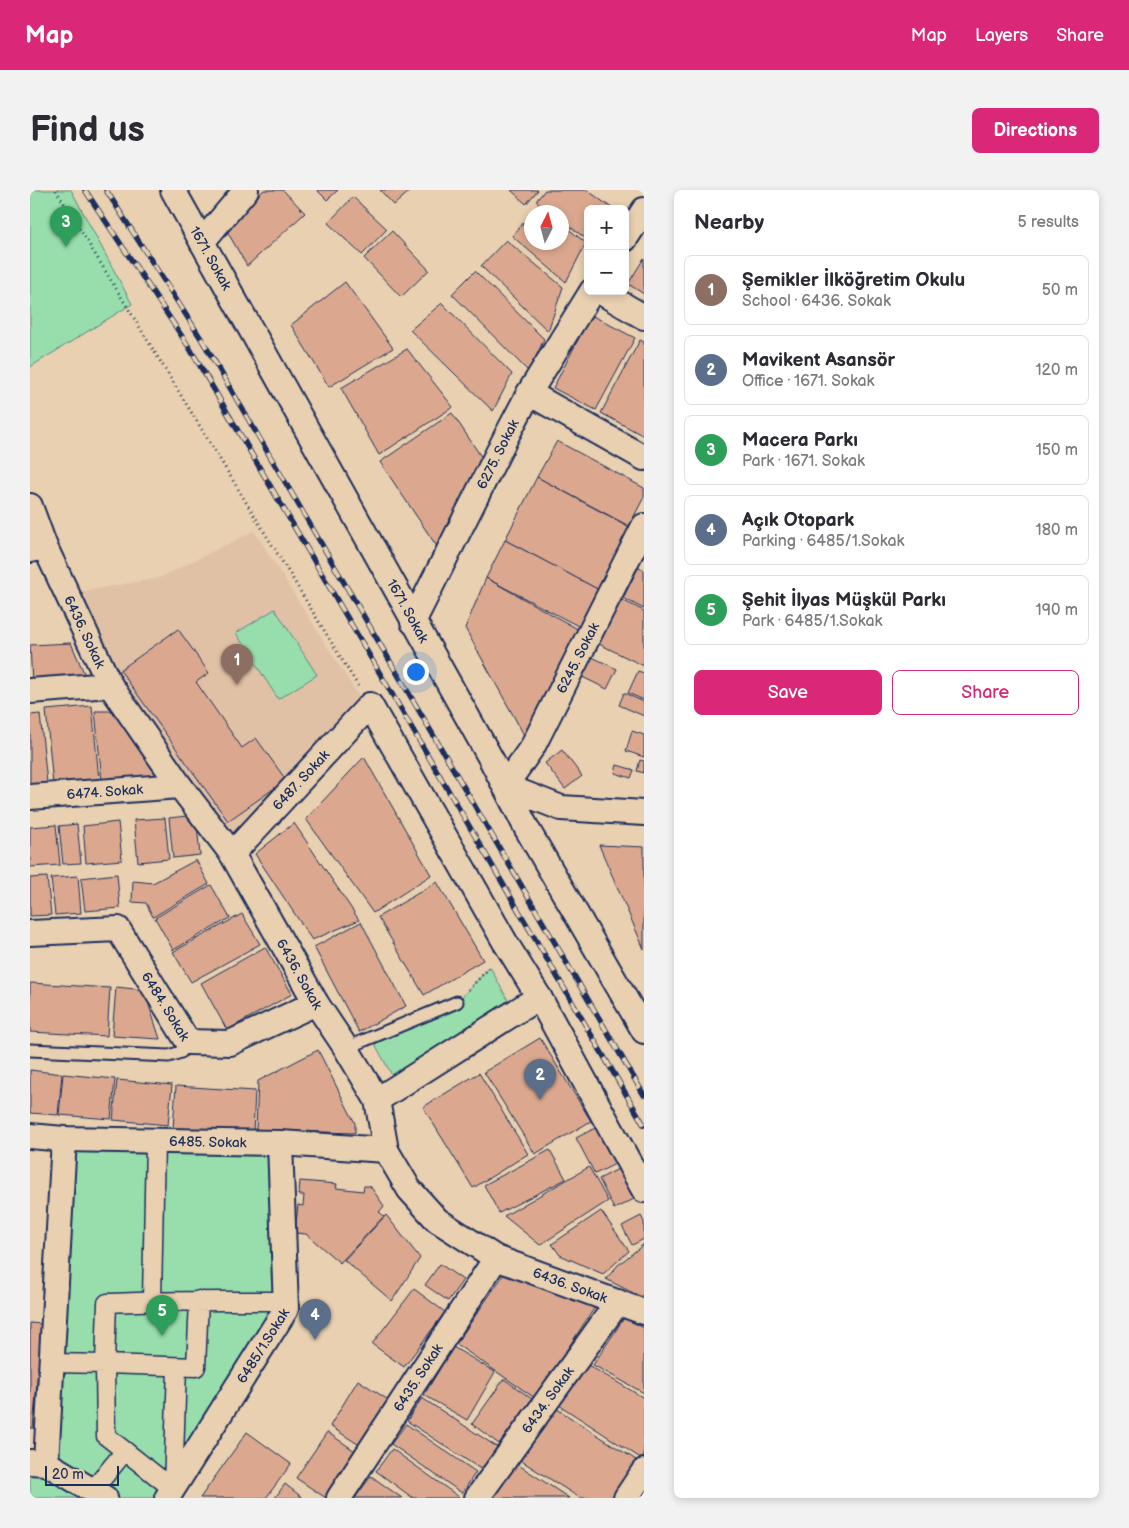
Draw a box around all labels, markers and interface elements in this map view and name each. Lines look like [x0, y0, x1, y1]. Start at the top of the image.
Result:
text: Map [25, 21, 73, 50]
text: Map [911, 25, 947, 46]
text: Layers [975, 25, 1028, 46]
text: Share [1056, 25, 1104, 46]
button: Directions [972, 108, 1099, 153]
text: Find us [30, 109, 145, 152]
north arrow [524, 205, 569, 250]
map controls [584, 205, 629, 295]
button: + [584, 205, 629, 250]
pin: 3 [50, 206, 82, 247]
text: Nearby [694, 210, 764, 235]
text: 5 results [1017, 213, 1079, 232]
street label: 1671. Sokak [186, 223, 236, 293]
button: − [584, 250, 629, 295]
text: Şemikler İlköğretim Okulu [742, 269, 965, 292]
text: 1 [708, 281, 714, 300]
text: 50 m [1042, 281, 1078, 300]
text: School · 6436. Sokak [742, 292, 891, 311]
text: Mavikent Asansör [742, 349, 895, 372]
text: 2 [706, 361, 716, 380]
text: 120 m [1035, 361, 1078, 380]
text: Office · 1671. Sokak [742, 372, 874, 391]
street label: 6275. Sokak [473, 416, 522, 492]
text: Macera Parkı [742, 429, 858, 452]
text: 3 [706, 441, 716, 460]
text: 150 m [1036, 441, 1078, 460]
text: Park · 1671. Sokak [742, 452, 865, 471]
text: Açık Otopark [742, 509, 854, 532]
text: 4 [706, 521, 716, 540]
text: 180 m [1036, 521, 1078, 540]
text: Parking · 6485/1.Sokak [742, 532, 904, 551]
street label: 1671. Sokak [384, 576, 433, 646]
text: Şehit İlyas Müşkül Parkı [742, 589, 946, 612]
street label: 6436. Sokak [61, 593, 109, 671]
text: 5 [706, 601, 716, 620]
text: 190 m [1036, 601, 1078, 620]
text: Park · 6485/1.Sokak [742, 612, 882, 631]
street label: 6245. Sokak [553, 620, 603, 696]
pin: 1 [221, 644, 253, 685]
your location [403, 659, 429, 685]
button: Save [694, 670, 882, 715]
button: Share [892, 670, 1079, 715]
street label: 6487. Sokak [268, 746, 333, 814]
street label: 6474. Sokak [66, 780, 144, 803]
street label: 6436. Sokak [273, 936, 326, 1013]
street label: 6484. Sokak [138, 969, 194, 1044]
pin: 2 [524, 1059, 556, 1100]
street label: 6485. Sokak [169, 1132, 247, 1151]
street label: 6436. Sokak [530, 1264, 610, 1307]
pin: 5 [146, 1295, 178, 1336]
pin: 4 [299, 1299, 331, 1340]
street label: 6485/1.Sokak [233, 1305, 293, 1386]
street label: 6435. Sokak [389, 1340, 446, 1415]
street label: 6434. Sokak [518, 1363, 578, 1437]
scale bar [45, 1463, 119, 1486]
text: 20 m [52, 1466, 84, 1483]

